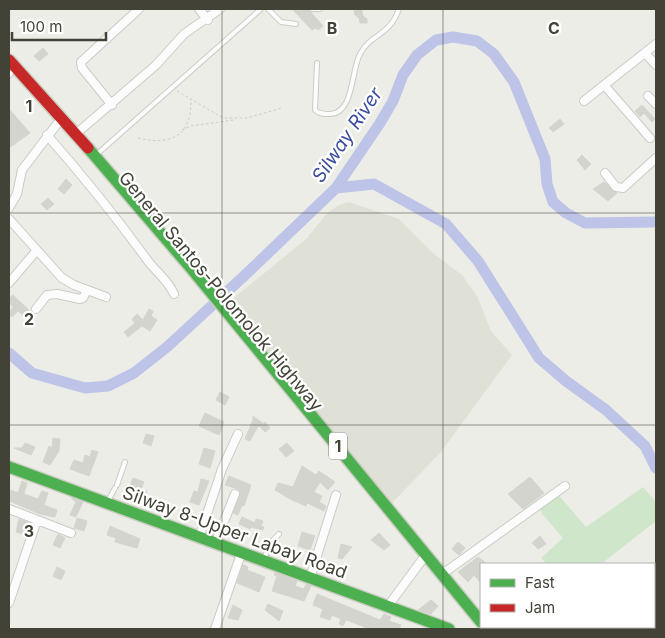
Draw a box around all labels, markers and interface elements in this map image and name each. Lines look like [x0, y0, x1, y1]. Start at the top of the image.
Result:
scale bar [12, 10, 106, 42]
text: 100 m [20, 17, 62, 36]
text: B [327, 18, 337, 38]
text: C [548, 18, 560, 38]
water label: Silway River [307, 83, 388, 187]
text: 1 [26, 96, 32, 116]
street label: General Santos-Polomolok Highway [115, 167, 327, 415]
text: 2 [24, 309, 34, 329]
road number: 1 [329, 432, 347, 460]
street label: Silway 8-Upper Labay Road [120, 482, 350, 582]
text: 3 [24, 521, 34, 541]
legend [480, 563, 655, 628]
text: Fast [525, 573, 555, 592]
text: Jam [525, 598, 555, 617]

